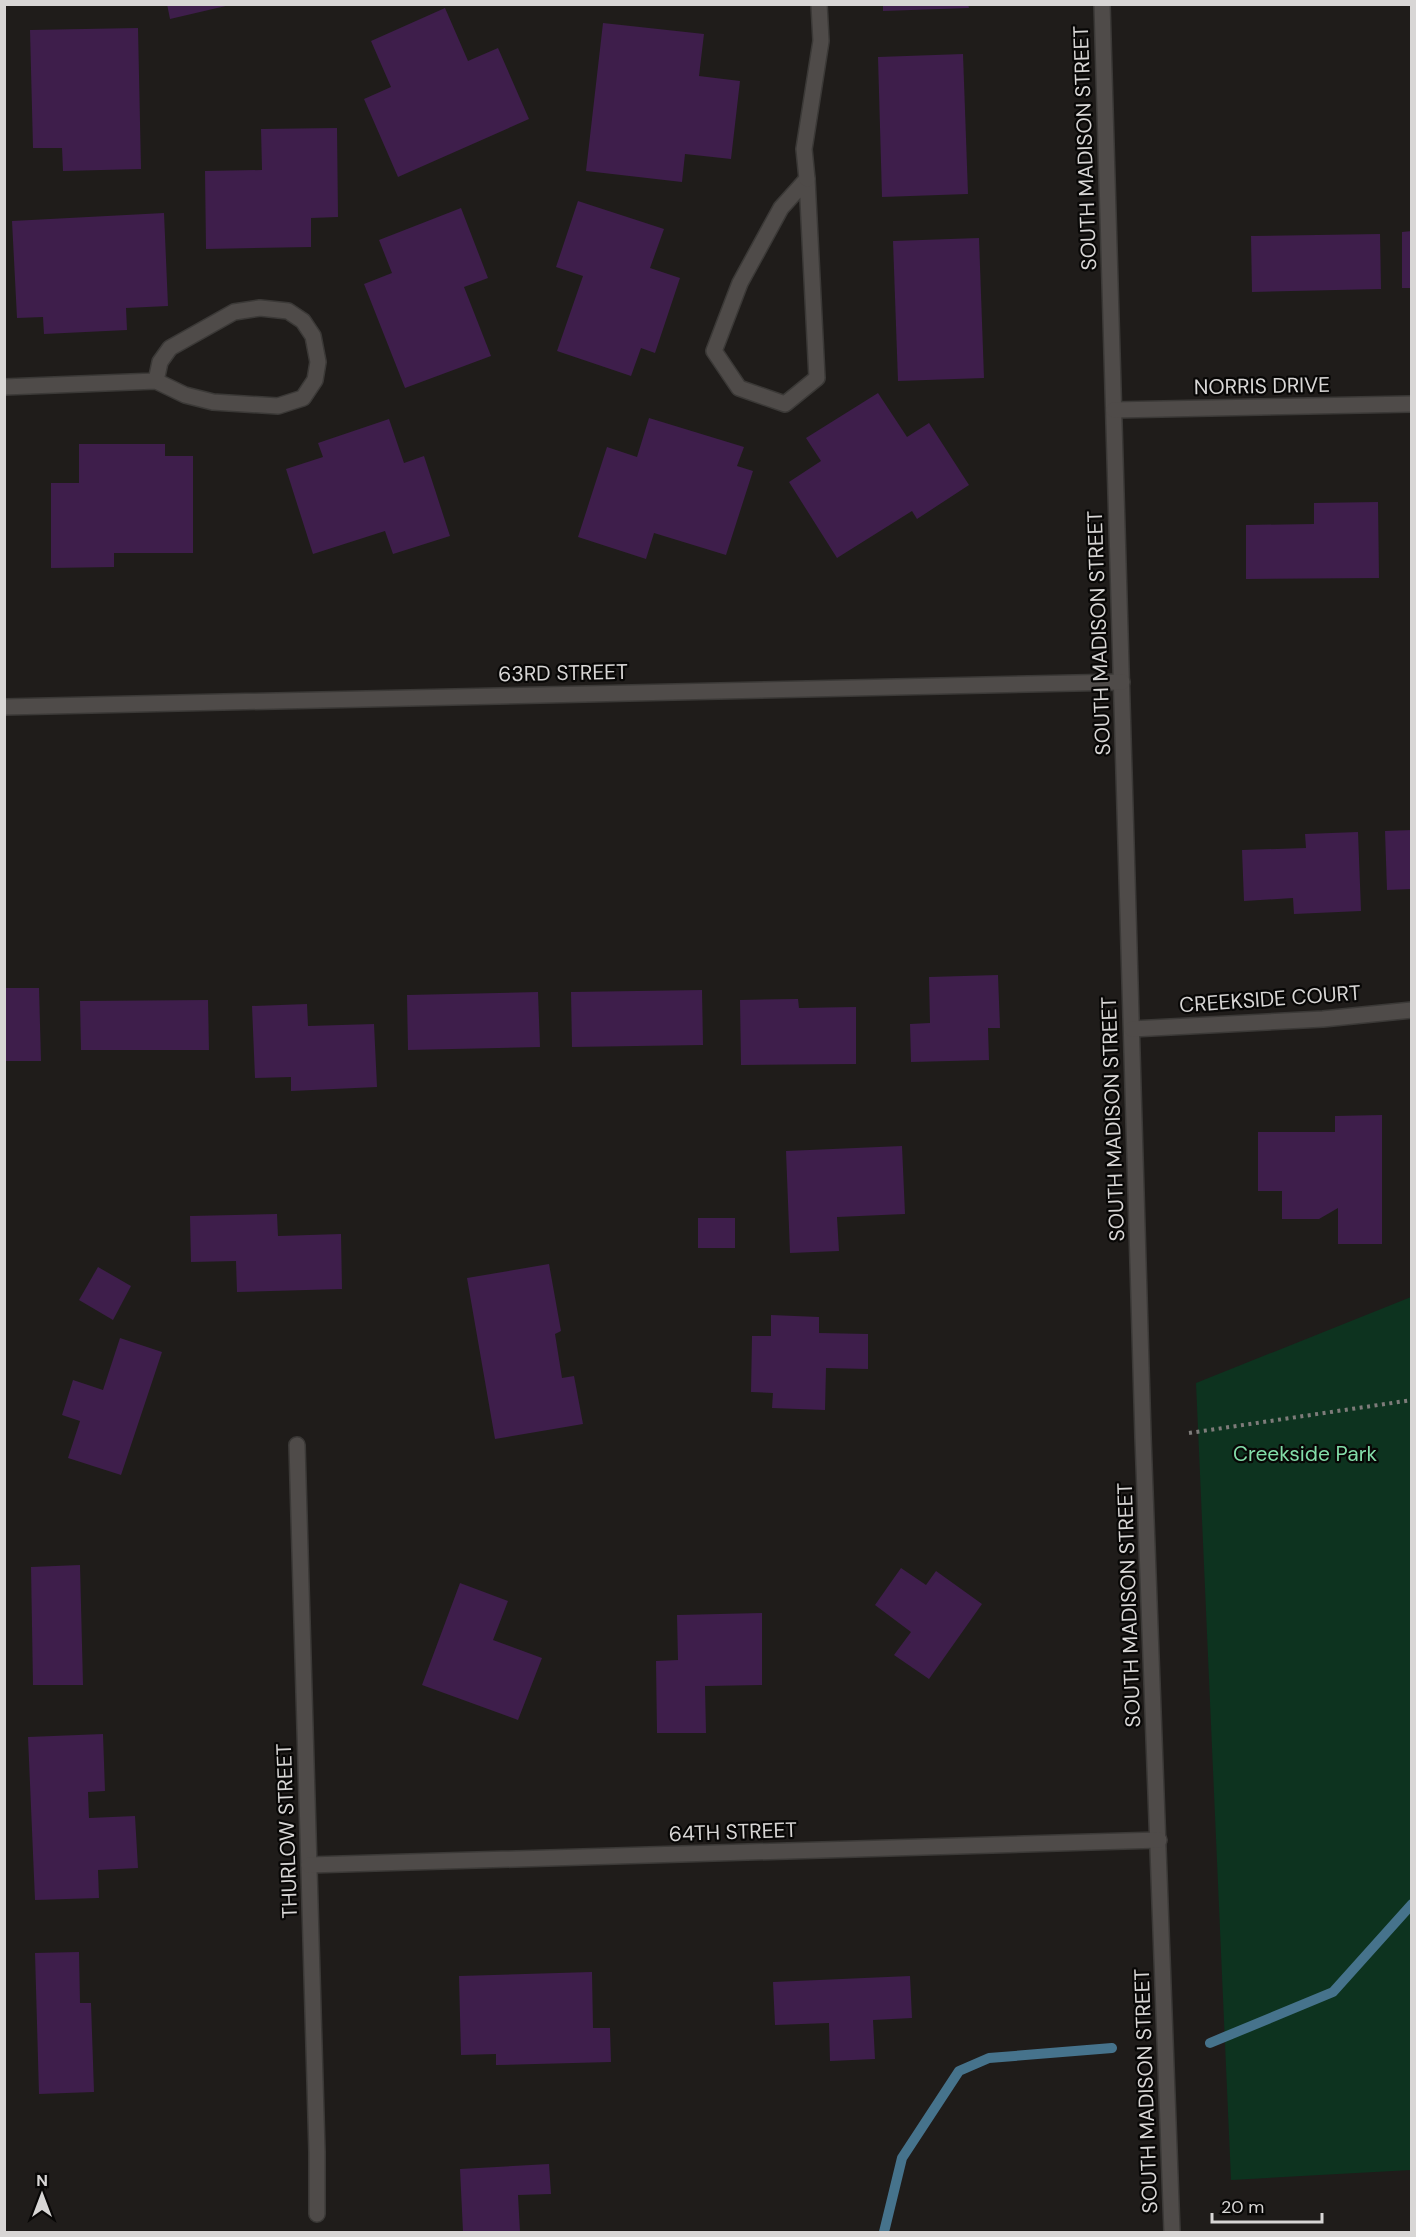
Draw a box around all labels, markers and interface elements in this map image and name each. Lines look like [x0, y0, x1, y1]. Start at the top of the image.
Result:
street label: SOUTH MADISON STREET [1067, 25, 1103, 271]
street label: NORRIS DRIVE [1194, 371, 1330, 401]
street label: SOUTH MADISON STREET [1081, 510, 1117, 756]
street label: 63RD STREET [498, 658, 628, 688]
street label: CREEKSIDE COURT [1178, 979, 1362, 1019]
street label: SOUTH MADISON STREET [1095, 996, 1131, 1242]
park label: Creekside Park [1233, 1440, 1377, 1468]
street label: SOUTH MADISON STREET [1111, 1482, 1147, 1728]
street label: THURLOW STREET [270, 1743, 304, 1919]
street label: 64TH STREET [668, 1816, 798, 1848]
street label: SOUTH MADISON STREET [1128, 1968, 1164, 2214]
north arrow [12, 2165, 72, 2225]
text: N [36, 2170, 48, 2191]
scale bar [1212, 2186, 1322, 2224]
text: 20 m [1221, 2195, 1264, 2219]

